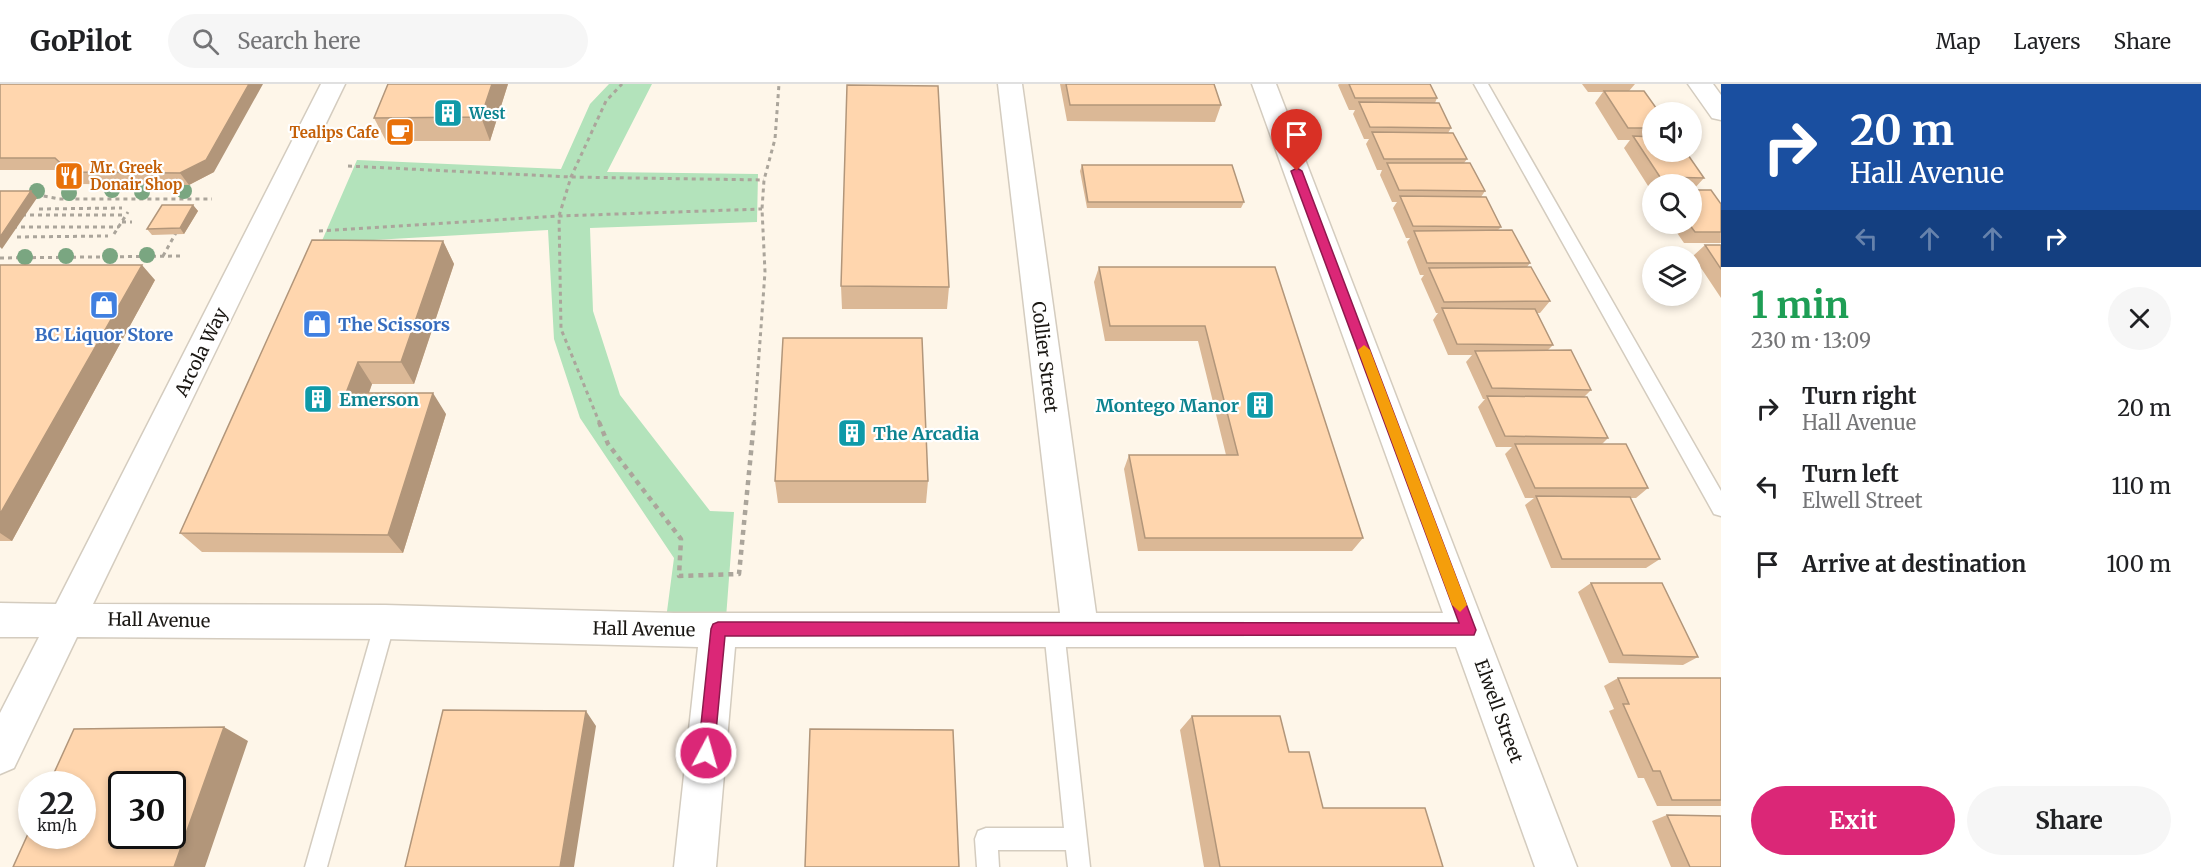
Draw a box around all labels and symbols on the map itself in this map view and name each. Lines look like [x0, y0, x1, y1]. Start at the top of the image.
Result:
building icon: West [432, 97, 464, 129]
place label: West [468, 104, 506, 123]
pin [1271, 109, 1322, 171]
cafe icon: Tealips Cafe [384, 116, 416, 148]
place label: Tealips Cafe [290, 123, 379, 142]
place label: Mr. Greek Donair Shop [90, 158, 183, 194]
restaurant icon: Mr. Greek Donair Shop [53, 160, 85, 192]
shop icon: BC Liquor Store [88, 289, 120, 321]
street label: Collier Street [1027, 300, 1063, 414]
street label: Arcola Way [169, 303, 233, 401]
shop icon: The Scissors [301, 308, 333, 340]
place label: The Scissors [338, 313, 450, 336]
place label: BC Liquor Store [35, 323, 174, 346]
building icon: Emerson [302, 383, 334, 415]
place label: Emerson [339, 388, 419, 411]
building icon: Montego Manor [1244, 389, 1276, 421]
place label: Montego Manor [1096, 394, 1239, 417]
building icon: The Arcadia [836, 417, 868, 449]
place label: The Arcadia [873, 422, 979, 445]
street label: Hall Avenue [107, 608, 211, 632]
street label: Hall Avenue [592, 617, 696, 641]
street label: Elwell Street [1470, 656, 1528, 766]
position arrow [674, 721, 738, 785]
speed limit sign: 30 [108, 771, 186, 849]

